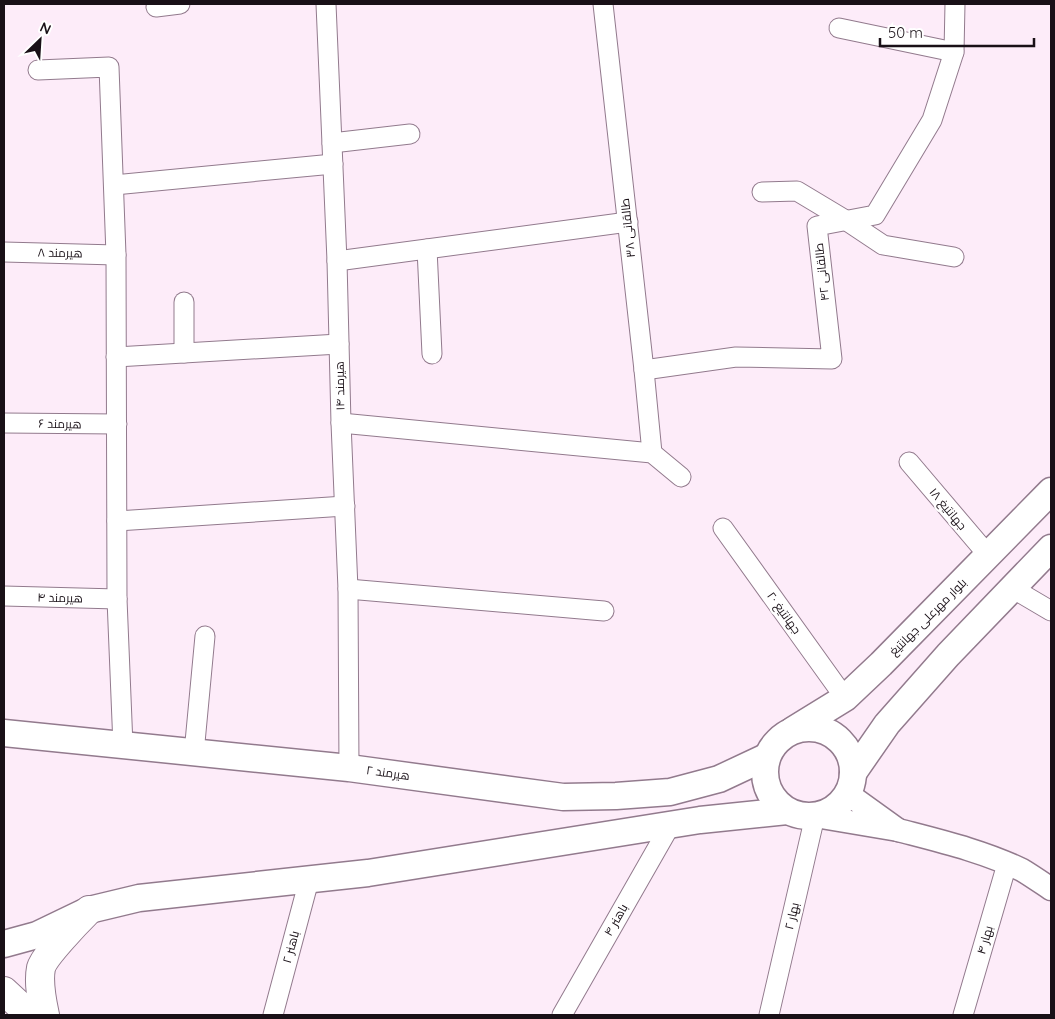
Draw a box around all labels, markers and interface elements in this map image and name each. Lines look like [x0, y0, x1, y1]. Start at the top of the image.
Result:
north arrow [15, 15, 65, 65]
scale bar [880, 15, 1034, 47]
text: N [37, 18, 54, 39]
text: 50 m [888, 23, 923, 42]
street label: طالقانی ۳۸ [617, 198, 638, 259]
street label: طالقانی ۴۲ [811, 242, 832, 302]
street label: هیرمند ۸ [37, 245, 83, 260]
street label: هیرمند ۱۴ [332, 361, 347, 411]
street label: هیرمند ۶ [38, 416, 82, 431]
street label: جهانتیغ ۱۸ [926, 485, 970, 533]
street label: بلوار مهرعلی جهانتیغ [886, 575, 970, 659]
street label: جهانتیغ ۲۰ [763, 589, 805, 637]
street label: هیرمند ۴ [37, 590, 83, 605]
street label: هیرمند ۲ [365, 762, 411, 783]
street label: باهنر ۴ [600, 901, 631, 939]
street label: بهار ۲ [781, 901, 802, 931]
street label: بهار ۴ [973, 924, 996, 956]
street label: باهنر ۲ [279, 929, 302, 965]

